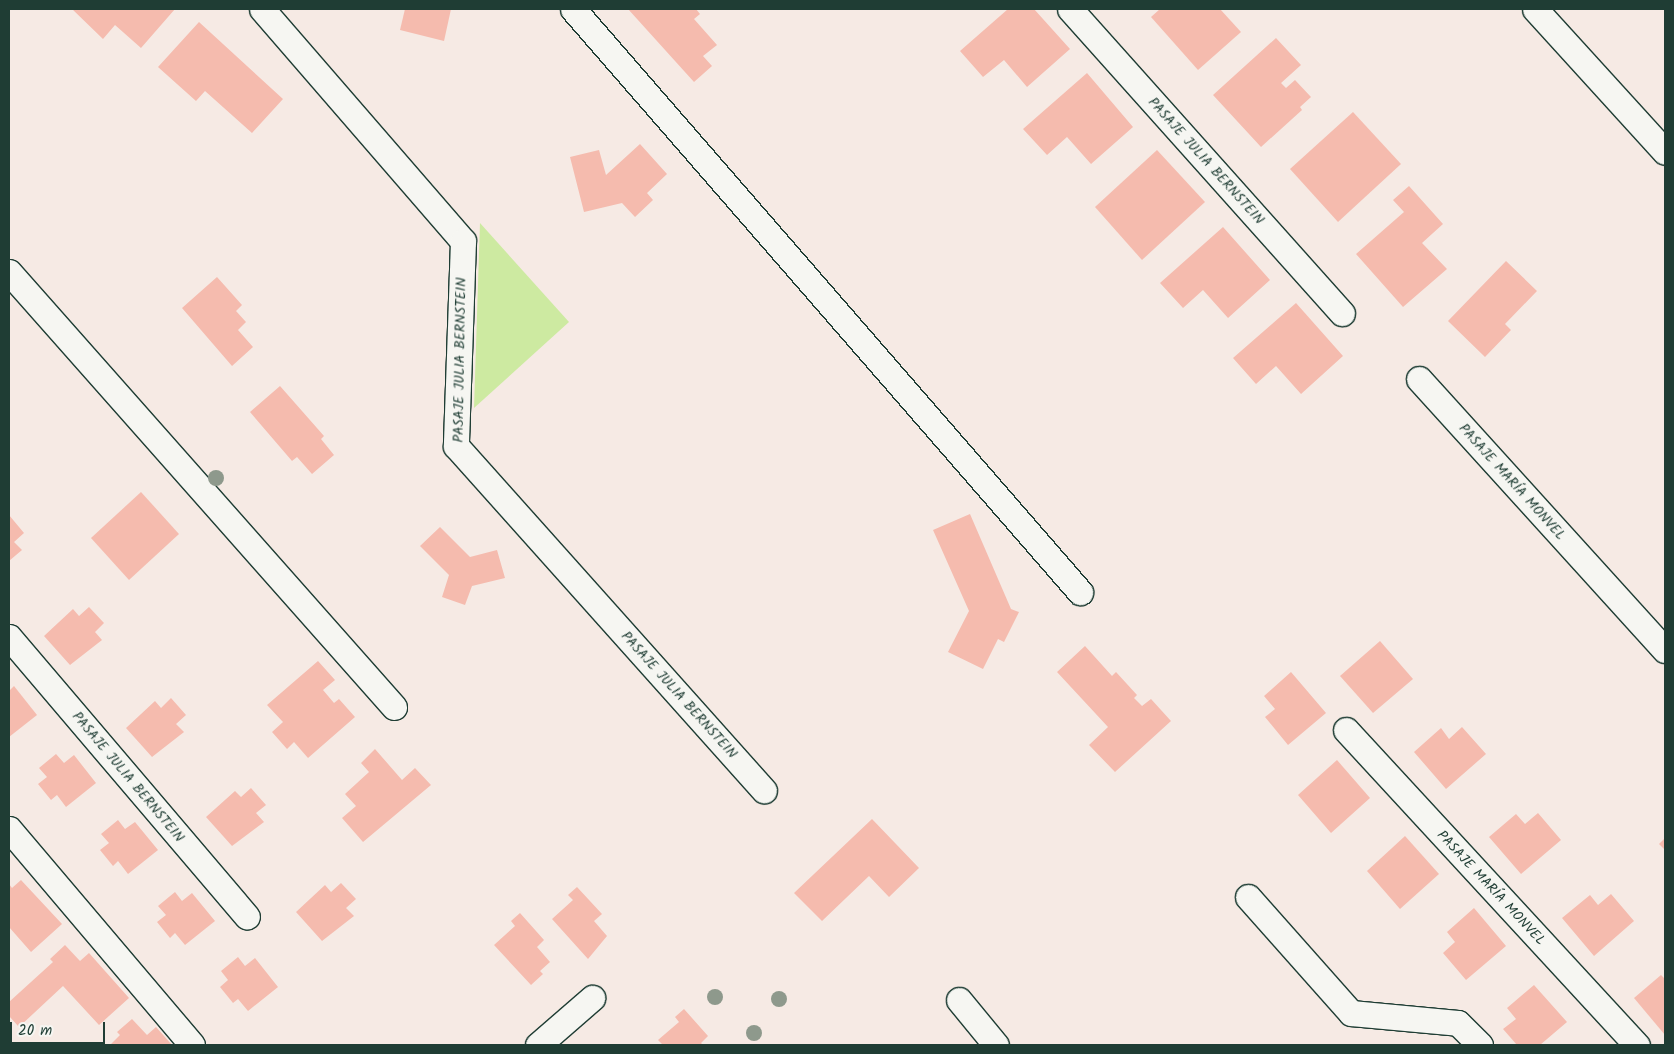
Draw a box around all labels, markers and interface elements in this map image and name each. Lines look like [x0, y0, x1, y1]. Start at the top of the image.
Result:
street label: PASAJE JULIA BERNSTEIN [1145, 94, 1267, 228]
street label: PASAJE JULIA BERNSTEIN [450, 277, 470, 443]
street label: PASAJE MARÍA MONVEL [1455, 420, 1569, 544]
street label: PASAJE JULIA BERNSTEIN [618, 628, 740, 762]
street label: PASAJE JULIA BERNSTEIN [68, 708, 188, 846]
street label: PASAJE MARÍA MONVEL [1433, 827, 1549, 949]
scale bar [12, 1012, 108, 1044]
text: 20 m [18, 1019, 52, 1043]

